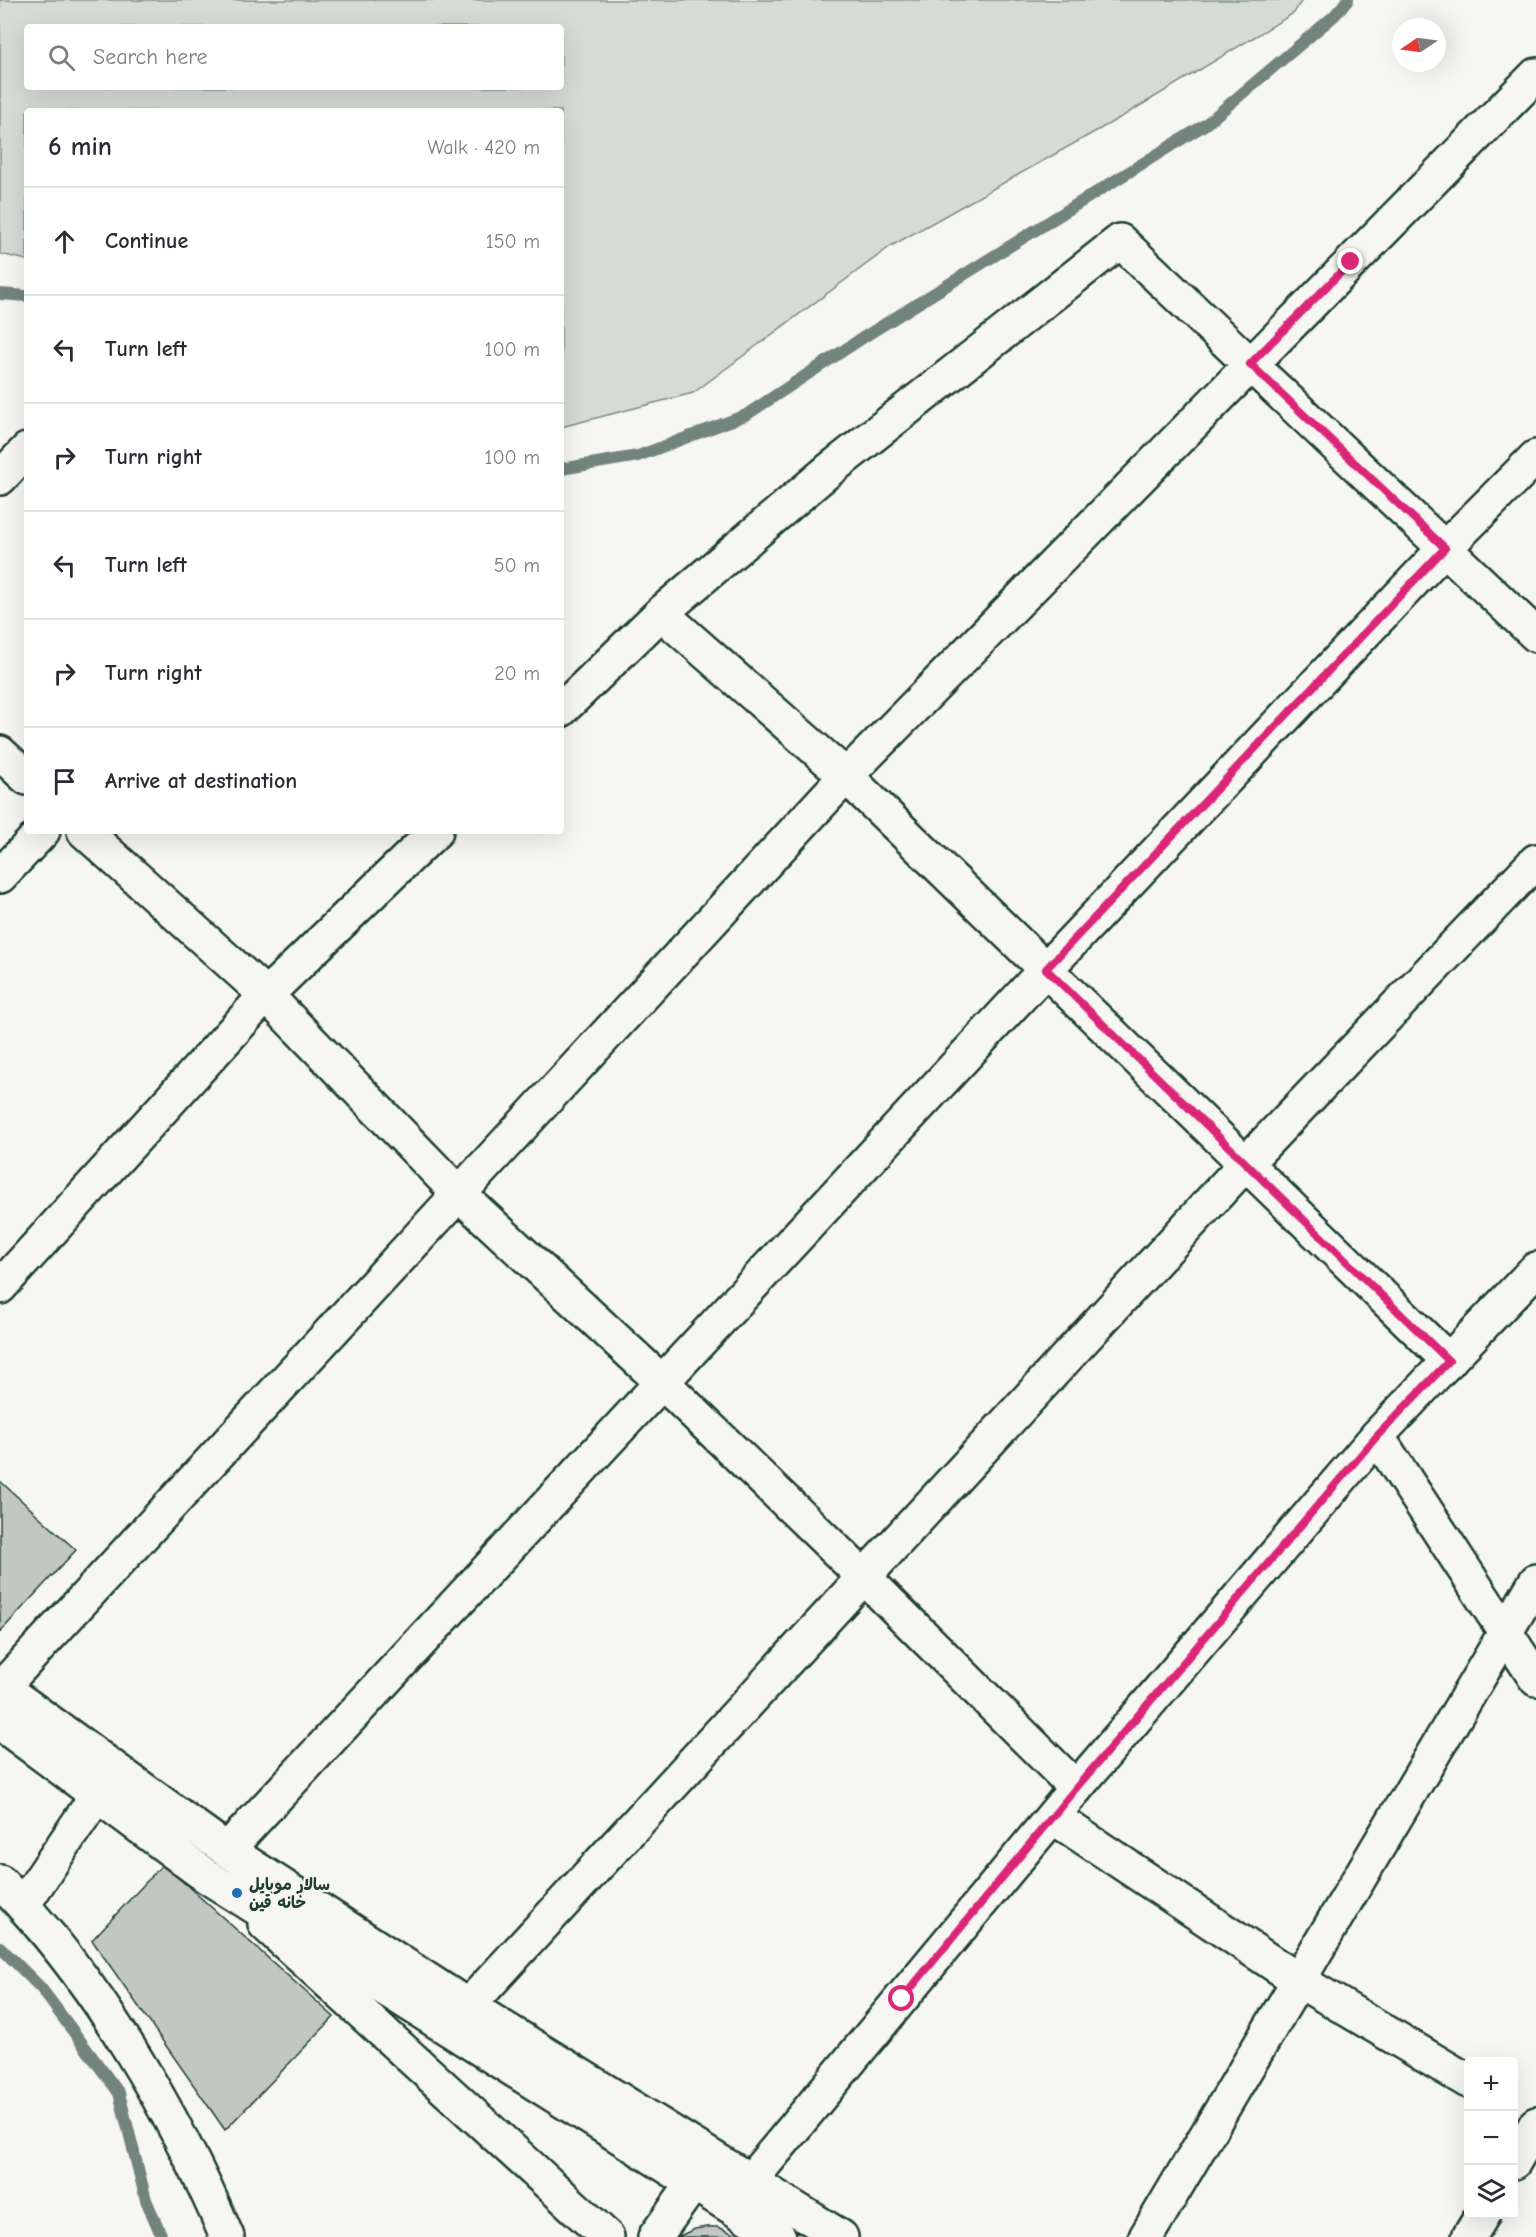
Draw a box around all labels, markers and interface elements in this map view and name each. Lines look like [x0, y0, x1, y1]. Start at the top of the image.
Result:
north arrow [1392, 18, 1446, 72]
search box [24, 24, 564, 90]
icon: search [45, 41, 78, 74]
text: Search here [93, 44, 208, 70]
text: 6 min [48, 132, 112, 162]
text: Walk · 420 m [427, 136, 540, 159]
icon: ahead [48, 225, 81, 258]
text: Continue [105, 228, 188, 254]
text: 150 m [486, 230, 540, 253]
route end [1337, 248, 1363, 274]
icon: left [48, 333, 81, 366]
text: Turn left [105, 336, 187, 362]
text: 100 m [485, 338, 540, 361]
icon: right [48, 441, 81, 474]
text: Turn right [105, 444, 202, 470]
text: 100 m [485, 446, 540, 469]
icon: left [48, 549, 81, 582]
text: Turn left [105, 552, 187, 578]
text: 50 m [494, 554, 540, 577]
icon: right [48, 657, 81, 690]
text: Turn right [105, 660, 202, 686]
text: 20 m [494, 662, 540, 685]
icon: arrive [48, 765, 81, 798]
text: Arrive at destination [105, 768, 297, 794]
place label: سالار موبايل خانه قين [249, 1876, 330, 1912]
marker: سالار موبايل خانه قين [230, 1886, 244, 1900]
route start [888, 1985, 914, 2011]
map controls [1464, 2057, 1518, 2219]
button: + [1464, 2057, 1518, 2111]
button: − [1464, 2111, 1518, 2165]
button: layers [1464, 2165, 1518, 2219]

